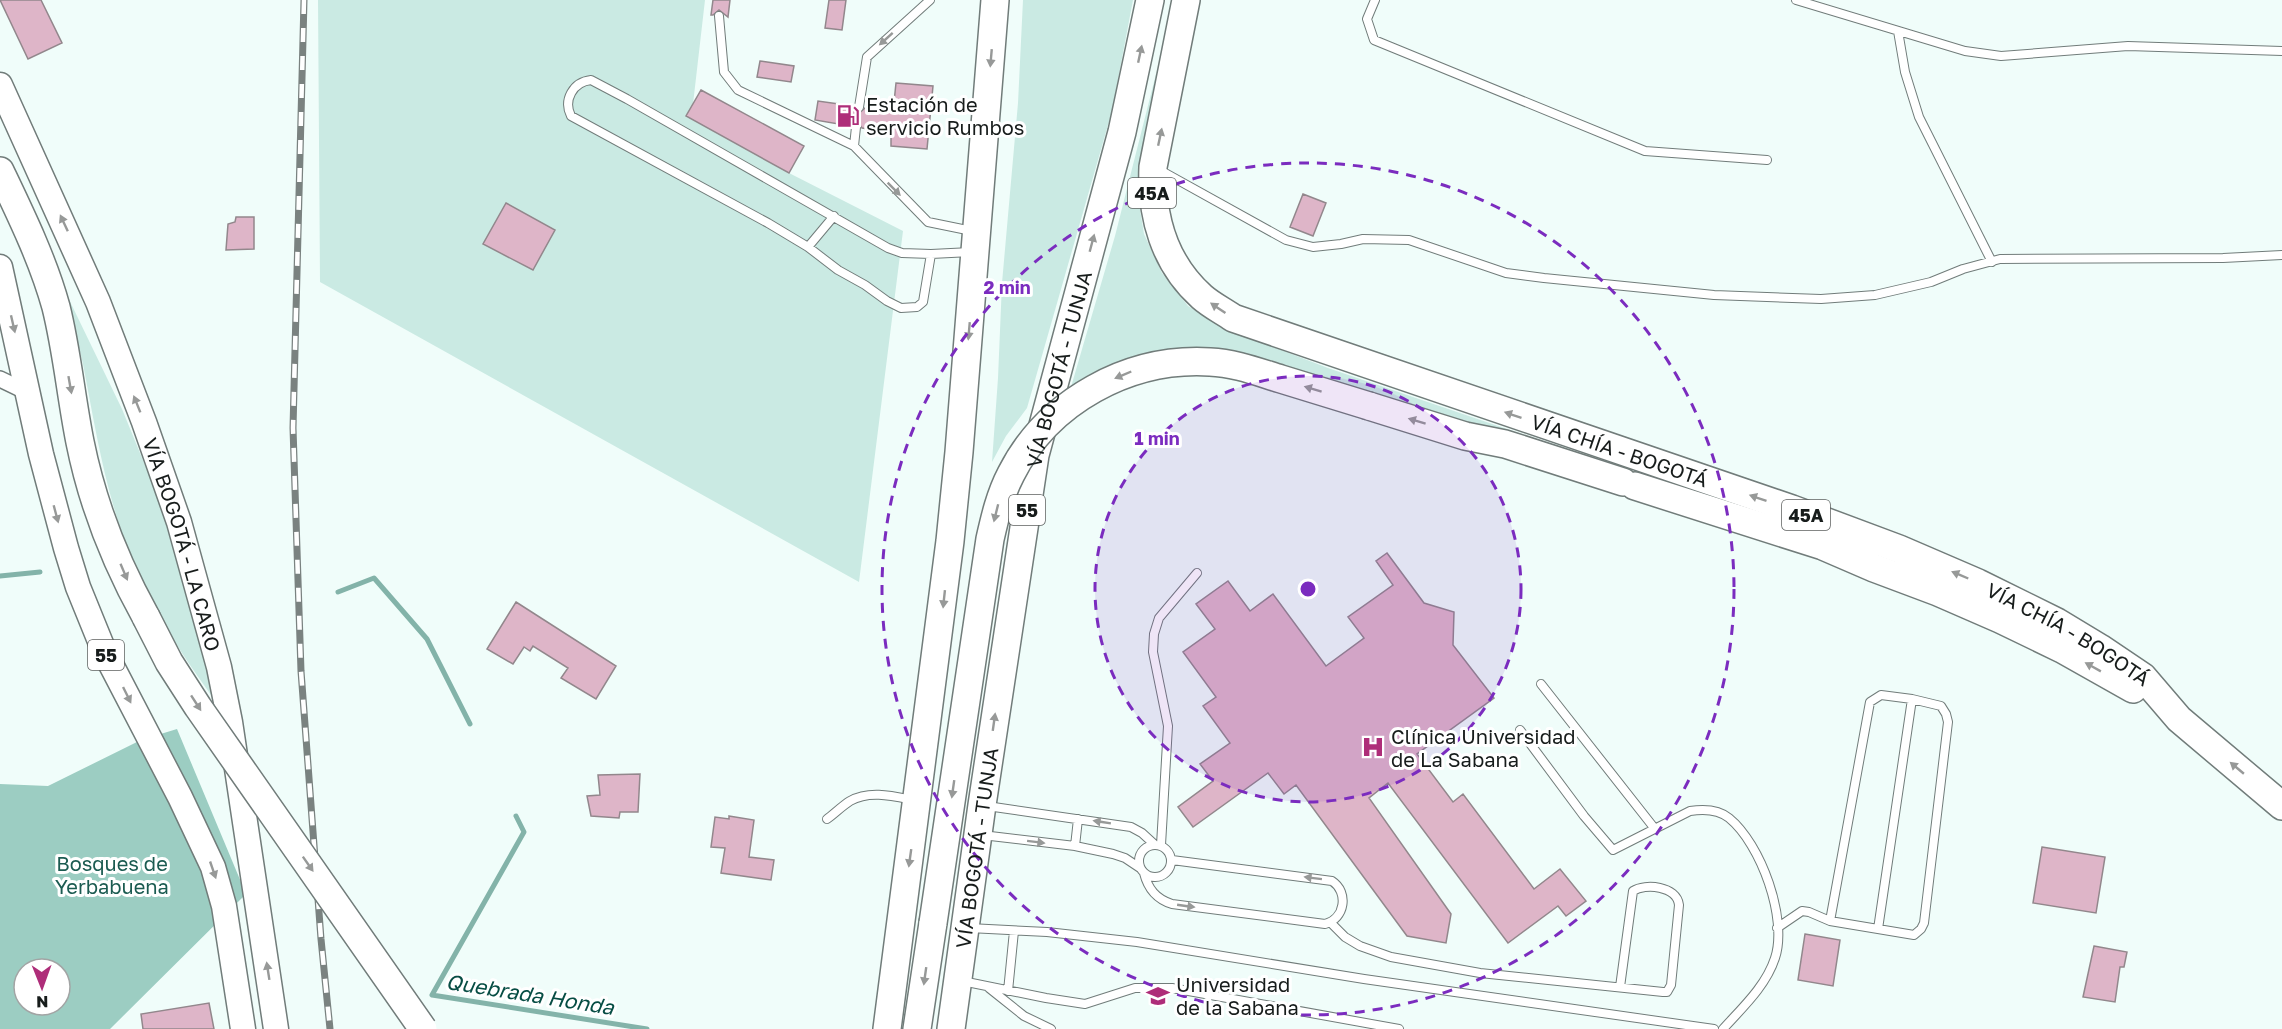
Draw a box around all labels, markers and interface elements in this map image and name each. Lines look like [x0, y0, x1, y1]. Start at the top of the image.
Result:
one-way arrow [879, 32, 894, 46]
one-way arrow [1135, 45, 1145, 63]
one-way arrow [986, 49, 996, 68]
place label: Estación de servicio Rumbos [866, 92, 1024, 139]
fuel station icon: Estación de servicio Rumbos [835, 103, 861, 129]
one-way arrow [1155, 127, 1165, 146]
road number: 45A [1128, 178, 1176, 208]
one-way arrow [887, 181, 901, 195]
one-way arrow [59, 215, 68, 232]
one-way arrow [1088, 234, 1098, 252]
street label: VÍA BOGOTÁ - TUNJA [1021, 268, 1096, 469]
text: 2 min [983, 276, 1031, 298]
one-way arrow [1211, 302, 1227, 314]
one-way arrow [9, 315, 19, 333]
one-way arrow [964, 322, 974, 341]
one-way arrow [1114, 370, 1132, 380]
one-way arrow [66, 376, 75, 395]
one-way arrow [1304, 384, 1322, 393]
one-way arrow [132, 395, 141, 413]
street label: VÍA CHÍA - BOGOTÁ [1528, 409, 1711, 491]
one-way arrow [1504, 410, 1522, 419]
one-way arrow [1408, 416, 1426, 425]
text: 1 min [1134, 427, 1180, 449]
street label: VÍA BOGOTÁ - LA CARO [138, 434, 226, 654]
one-way arrow [1749, 493, 1767, 502]
road number: 55 [1009, 495, 1045, 525]
road number: 45A [1782, 500, 1830, 530]
one-way arrow [991, 504, 1001, 522]
one-way arrow [52, 505, 62, 523]
one-way arrow [120, 563, 129, 581]
one-way arrow [1950, 570, 1968, 580]
street label: VÍA CHÍA - BOGOTÁ [1983, 577, 2155, 690]
centre of rings [1298, 579, 1318, 599]
one-way arrow [939, 589, 949, 608]
road number: 55 [88, 640, 124, 670]
one-way arrow [2084, 662, 2101, 672]
one-way arrow [123, 686, 132, 703]
one-way arrow [191, 695, 202, 712]
one-way arrow [989, 712, 998, 731]
place label: Clínica Universidad de La Sabana [1391, 724, 1576, 771]
hospital icon: Clínica Universidad de La Sabana [1360, 734, 1386, 760]
street label: VÍA BOGOTÁ - TUNJA [950, 746, 1003, 950]
one-way arrow [2230, 762, 2245, 775]
one-way arrow [949, 779, 958, 798]
one-way arrow [1093, 817, 1112, 826]
one-way arrow [1026, 837, 1045, 846]
one-way arrow [905, 849, 914, 868]
park label: Bosques de Yerbabuena [55, 851, 169, 898]
one-way arrow [302, 855, 314, 871]
one-way arrow [208, 861, 218, 879]
one-way arrow [1303, 873, 1322, 882]
one-way arrow [1177, 901, 1196, 910]
north arrow [12, 957, 72, 1017]
one-way arrow [263, 962, 272, 981]
one-way arrow [921, 967, 930, 986]
water label: Quebrada Honda [444, 968, 617, 1020]
place label: Universidad de la Sabana [1176, 972, 1299, 1019]
school or university icon: Universidad de la Sabana [1145, 983, 1171, 1009]
text: N [36, 992, 49, 1012]

